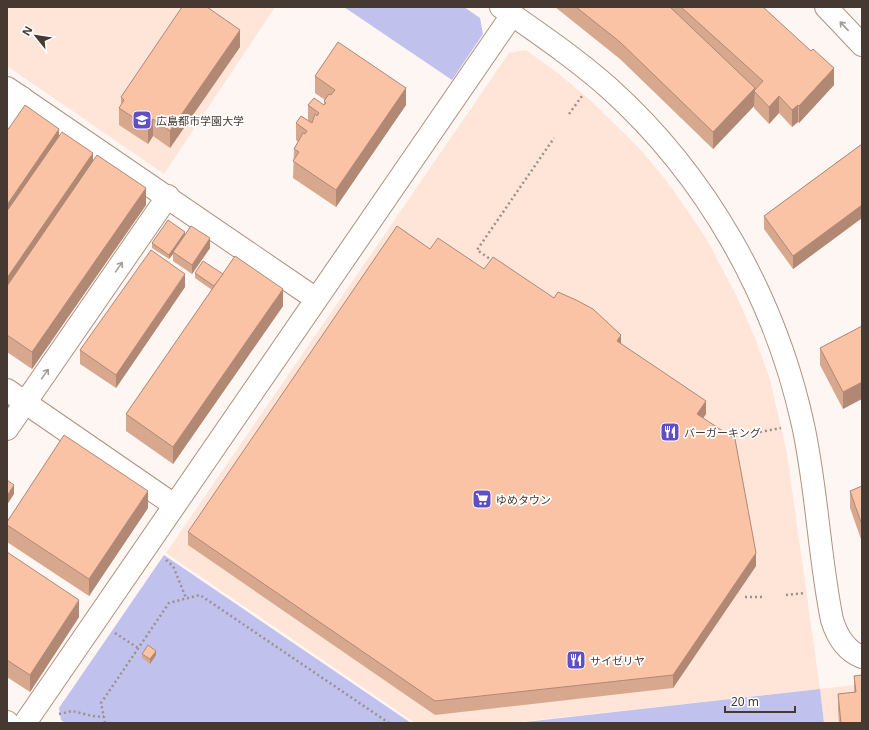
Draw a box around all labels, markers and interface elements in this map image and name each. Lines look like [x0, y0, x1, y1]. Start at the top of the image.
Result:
north arrow [16, 16, 56, 56]
one-way arrow [839, 21, 849, 31]
text: N [18, 23, 36, 38]
school or university icon: 広島都市学園大学 [131, 109, 153, 131]
place label: 広島都市学園大学 [156, 113, 244, 128]
one-way arrow [115, 262, 123, 273]
one-way arrow [41, 369, 49, 380]
restaurant icon: バーガーキング [659, 421, 681, 443]
place label: バーガーキング [684, 425, 761, 440]
supermarket icon: ゆめタウン [471, 488, 493, 510]
place label: ゆめタウン [496, 492, 551, 507]
restaurant icon: サイゼリヤ [565, 649, 587, 671]
place label: サイゼリヤ [590, 653, 645, 668]
scale bar [725, 688, 795, 714]
text: 20 m [731, 693, 759, 710]

